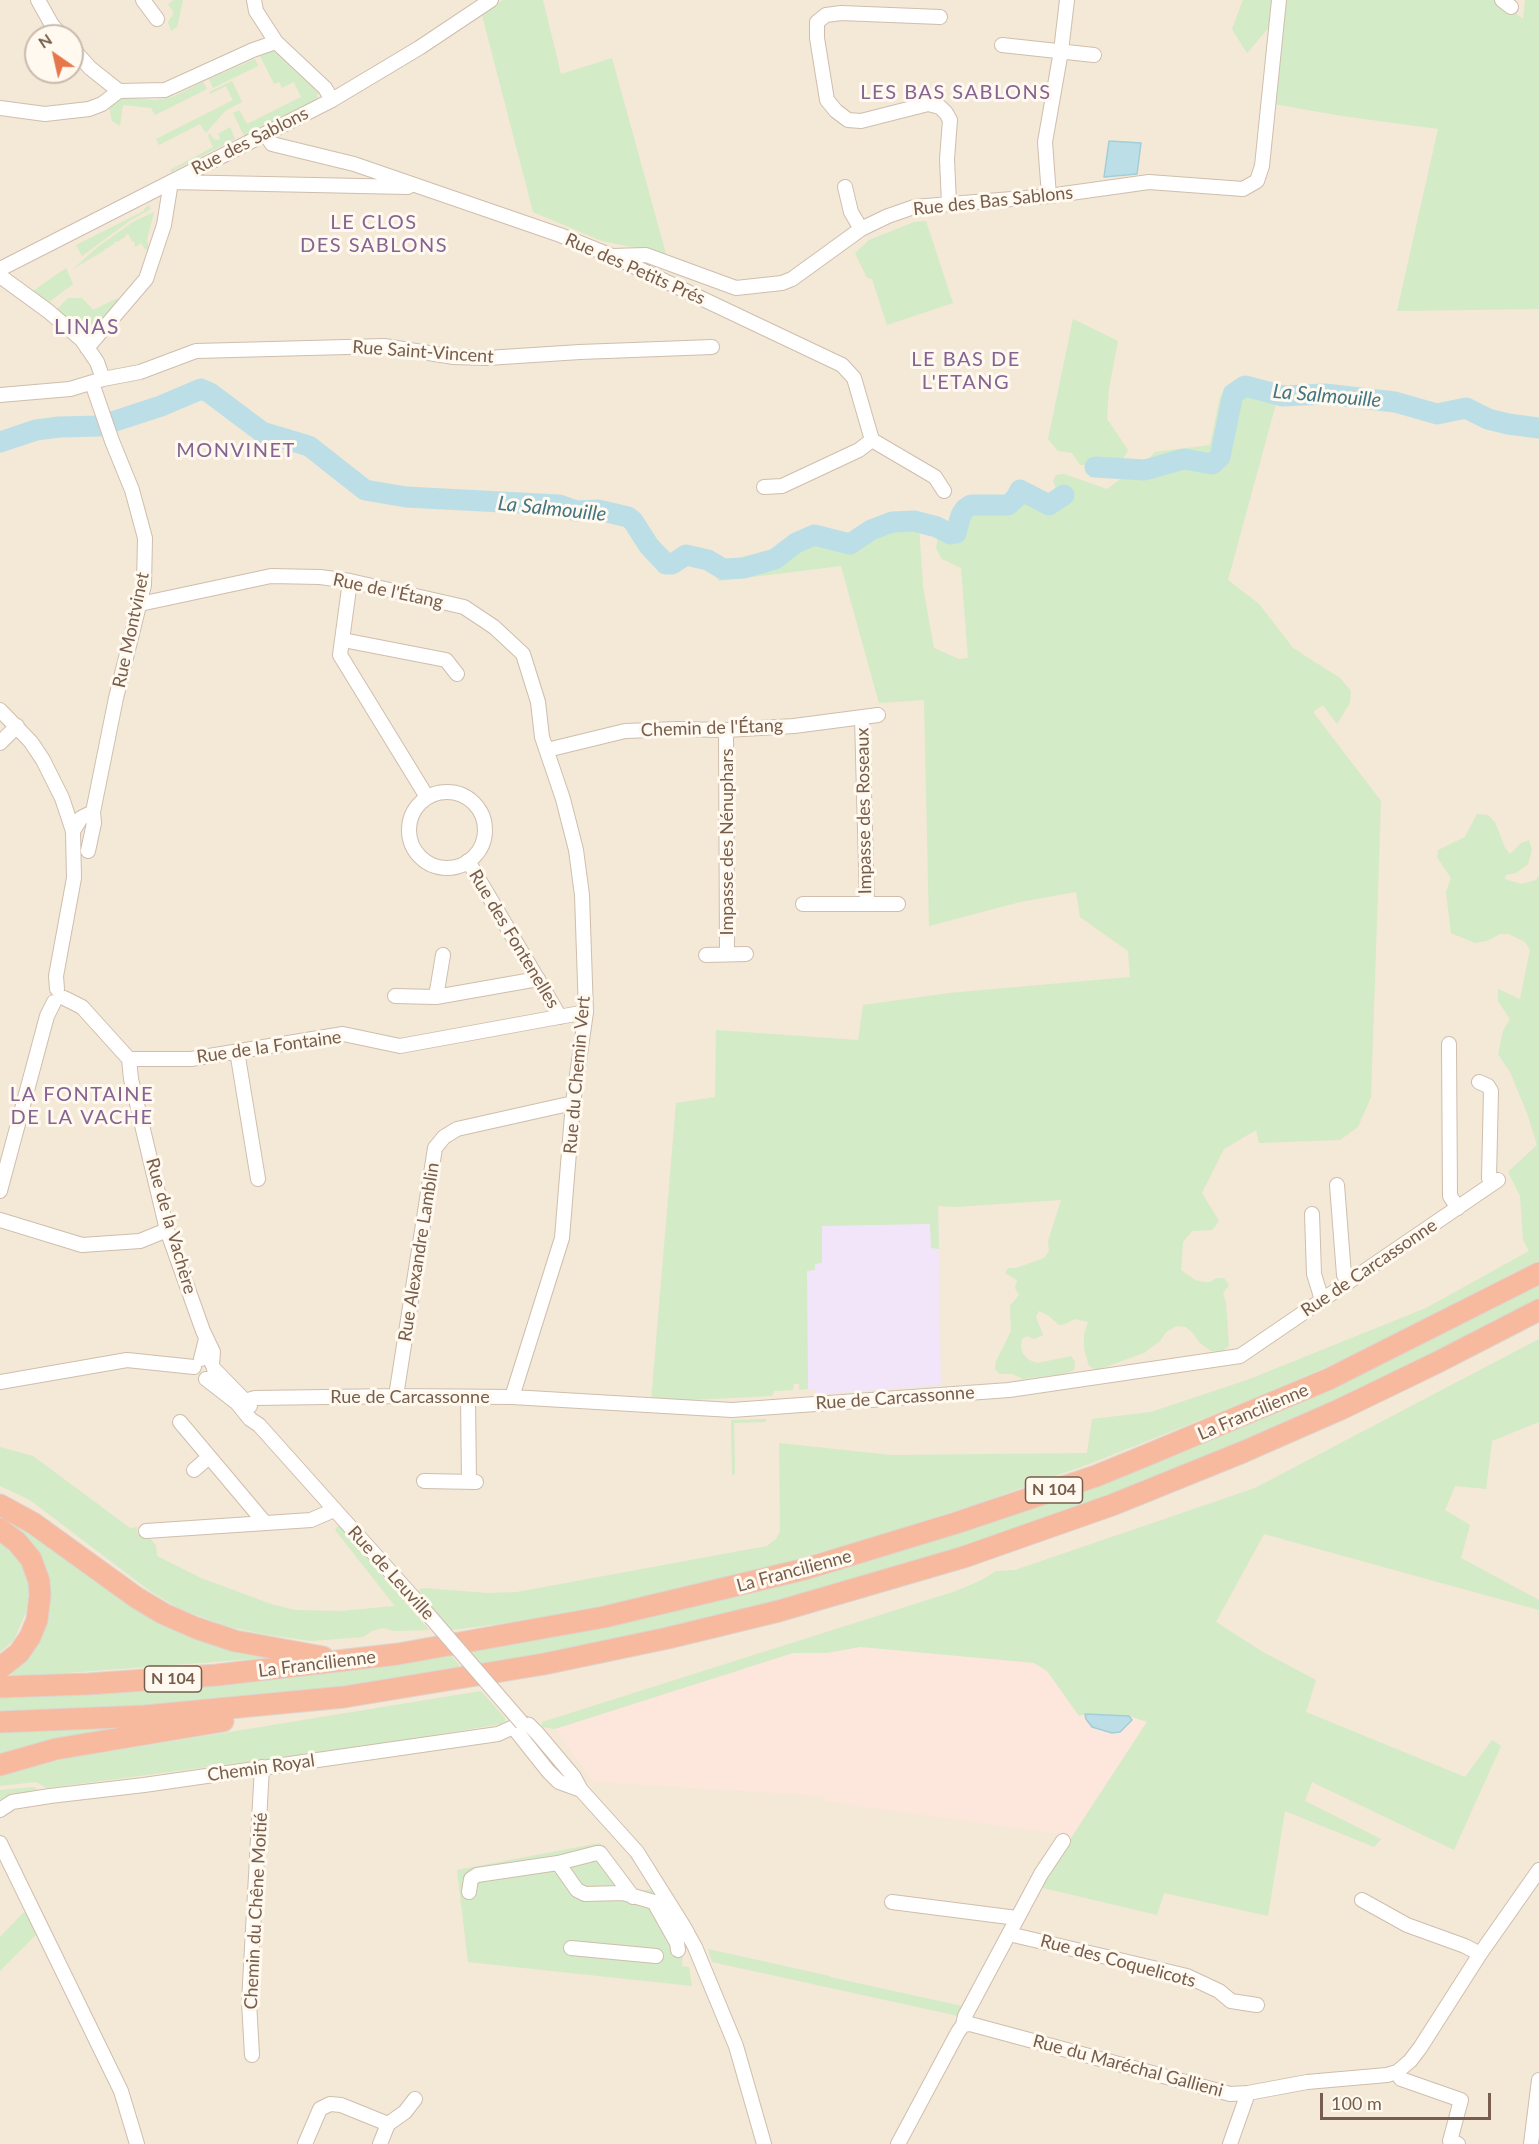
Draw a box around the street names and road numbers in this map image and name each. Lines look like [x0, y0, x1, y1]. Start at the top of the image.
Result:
street label: Rue des Sablons [188, 102, 312, 180]
street label: Rue des Bas Sablons [912, 182, 1074, 220]
street label: Rue des Petits Prés [562, 228, 708, 310]
street label: Rue Saint-Vincent [352, 336, 494, 368]
street label: Rue de l'Étang [331, 569, 445, 613]
street label: Rue Montvinet [108, 570, 154, 690]
street label: Chemin de l'Étang [641, 715, 783, 741]
street label: Impasse des Roseaux [852, 728, 876, 894]
street label: Impasse des Nénuphars [716, 749, 738, 935]
street label: Rue des Fontenelles [464, 866, 564, 1012]
street label: Rue du Chemin Vert [559, 995, 595, 1155]
street label: Rue de la Fontaine [195, 1026, 343, 1068]
street label: Rue de la Vachère [141, 1155, 201, 1297]
street label: Rue Alexandre Lamblin [394, 1161, 444, 1343]
street label: Rue de Carcassonne [1297, 1214, 1441, 1322]
street label: La Francilienne [1194, 1379, 1312, 1445]
street label: Rue de Carcassonne [815, 1382, 975, 1414]
street label: Rue de Carcassonne [330, 1386, 490, 1408]
road number: N 104 [1026, 1477, 1082, 1503]
street label: Rue de Leuville [343, 1522, 439, 1624]
street label: La Francilienne [734, 1545, 854, 1597]
street label: La Francilienne [257, 1646, 377, 1682]
road number: N 104 [144, 1666, 201, 1692]
street label: Chemin Royal [206, 1750, 316, 1786]
street label: Chemin du Chêne Moitié [240, 1812, 272, 2010]
street label: Rue des Coquelicots [1038, 1930, 1198, 1992]
street label: Rue du Maréchal Gallieni [1031, 2030, 1225, 2102]

